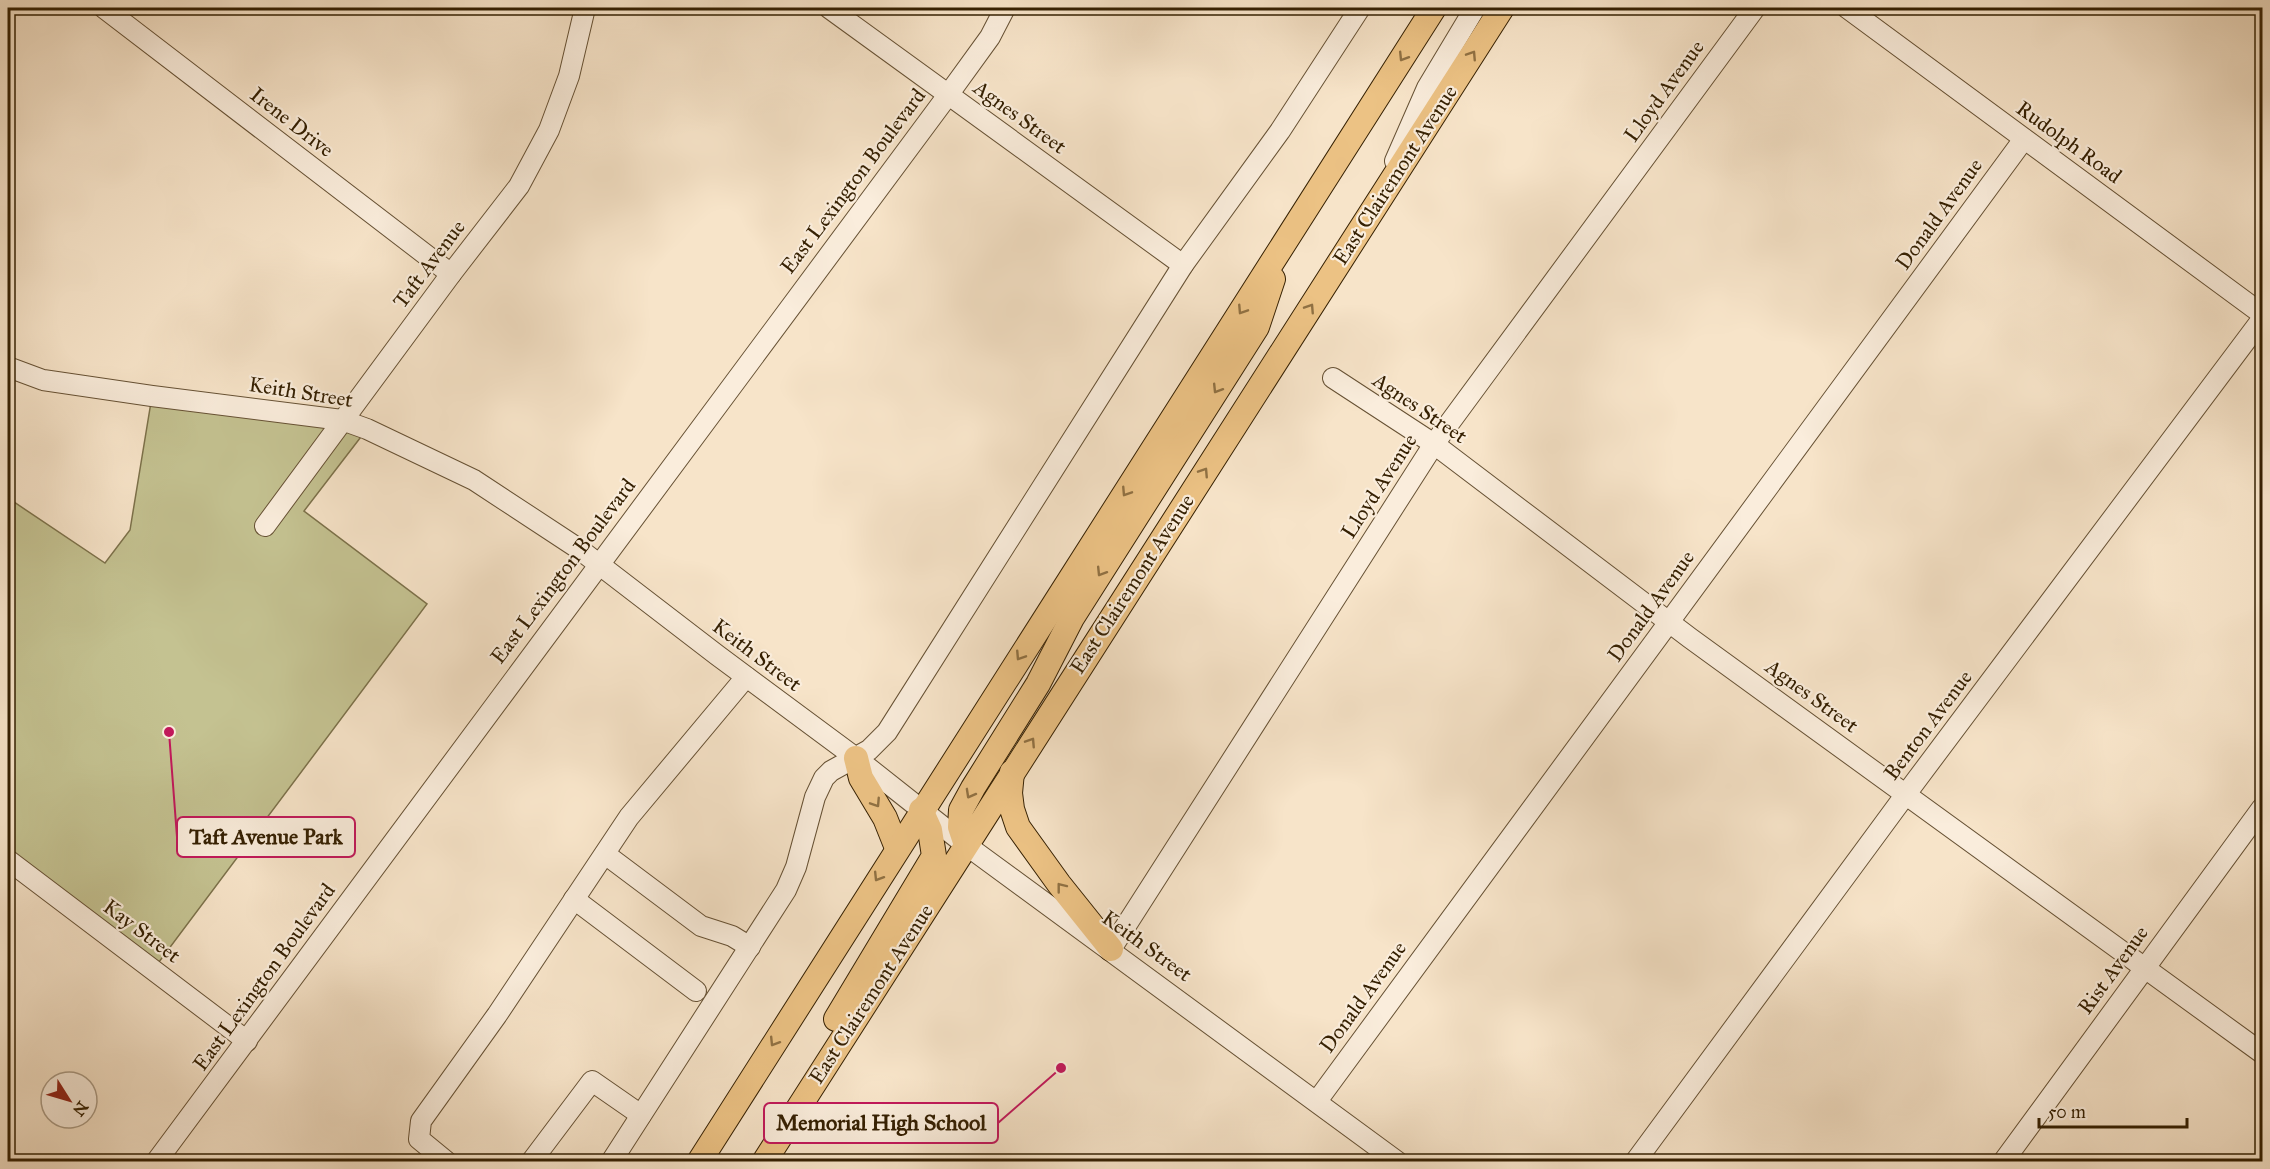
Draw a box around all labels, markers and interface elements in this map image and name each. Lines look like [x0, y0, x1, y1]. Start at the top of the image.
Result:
street label: Lloyd Avenue [1618, 35, 1710, 147]
one-way arrow [1399, 50, 1410, 61]
one-way arrow [1464, 51, 1476, 61]
street label: Agnes Street [968, 74, 1072, 160]
street label: East Clairemont Avenue [1327, 80, 1463, 270]
street label: Irene Drive [245, 81, 339, 163]
street label: East Lexington Boulevard [775, 83, 931, 279]
street label: Rudolph Road [2011, 95, 2127, 189]
street label: Donald Avenue [1890, 153, 1988, 275]
street label: Taft Avenue [387, 214, 471, 313]
one-way arrow [1238, 303, 1249, 314]
one-way arrow [1302, 303, 1313, 314]
street label: Agnes Street [1367, 366, 1473, 449]
street label: Keith Street [247, 371, 355, 413]
one-way arrow [1213, 383, 1224, 394]
street label: Lloyd Avenue [1336, 429, 1423, 543]
one-way arrow [1197, 468, 1209, 478]
street label: East Lexington Boulevard [485, 473, 641, 669]
one-way arrow [1121, 486, 1133, 496]
street label: East Clairemont Avenue [1064, 489, 1200, 679]
street label: Donald Avenue [1602, 545, 1700, 667]
one-way arrow [1097, 565, 1108, 576]
street label: Keith Street [707, 613, 807, 697]
one-way arrow [1016, 650, 1028, 660]
street label: Agnes Street [1760, 653, 1864, 739]
street label: Benton Avenue [1878, 665, 1978, 785]
one-way arrow [1024, 738, 1035, 749]
one-way arrow [966, 787, 977, 798]
one-way arrow [868, 797, 879, 808]
callout: Taft Avenue Park [177, 817, 355, 857]
text: Taft Avenue Park [188, 823, 344, 850]
one-way arrow [875, 871, 886, 882]
street label: East Lexington Boulevard [187, 878, 341, 1076]
one-way arrow [1058, 883, 1069, 894]
street label: Kay Street [98, 894, 186, 969]
street label: East Clairemont Avenue [803, 899, 939, 1089]
street label: Keith Street [1097, 905, 1198, 988]
street label: Rist Avenue [2072, 920, 2154, 1019]
street label: Donald Avenue [1314, 936, 1412, 1058]
one-way arrow [770, 1036, 782, 1046]
north arrow [39, 1070, 99, 1130]
scale bar [2039, 1091, 2188, 1129]
text: N [69, 1098, 92, 1120]
text: 50 m [2048, 1101, 2086, 1123]
callout: Memorial High School [764, 1103, 998, 1143]
text: Memorial High School [776, 1109, 987, 1136]

